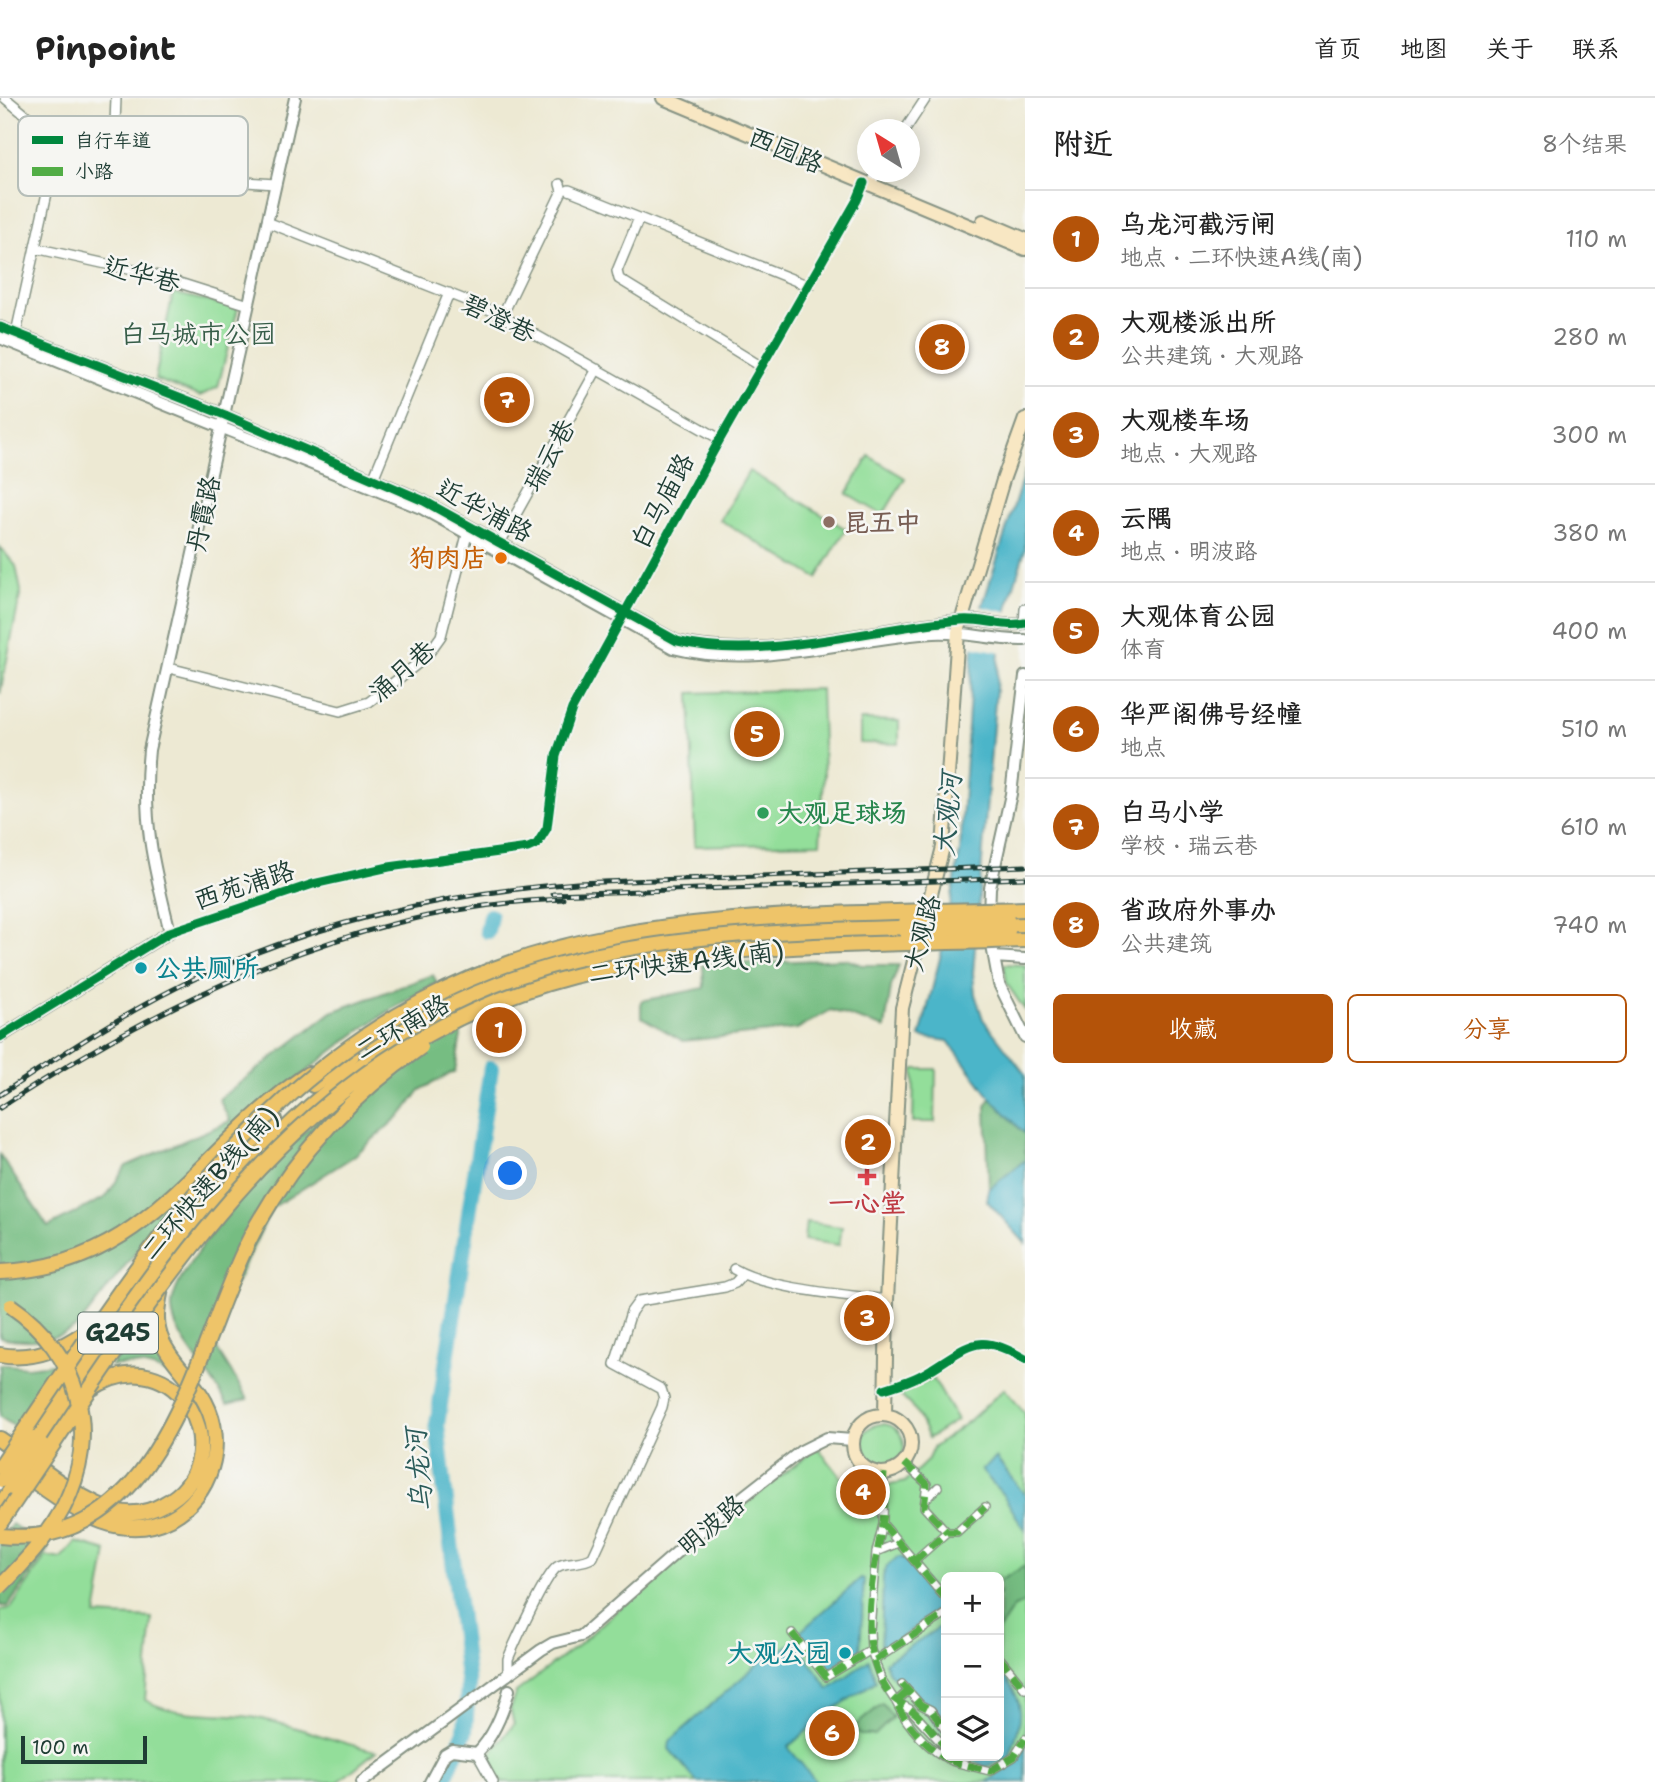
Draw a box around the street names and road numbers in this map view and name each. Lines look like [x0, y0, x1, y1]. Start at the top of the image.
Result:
street label: 西园路 [743, 118, 829, 181]
street label: 近华巷 [100, 247, 184, 300]
street label: 碧澄巷 [456, 285, 542, 350]
street label: 瑞云巷 [514, 412, 583, 497]
street label: 白马庙路 [622, 447, 701, 555]
street label: 近华浦路 [431, 470, 539, 549]
street label: 丹霞路 [177, 472, 228, 556]
street label: 涌月巷 [361, 632, 443, 709]
street label: 西苑浦路 [189, 852, 299, 917]
street label: 大观路 [895, 891, 948, 975]
street label: 二环快速A线(南) [586, 932, 786, 991]
street label: 二环南路 [348, 985, 456, 1068]
street label: 二环快速B线(南) [132, 1098, 285, 1267]
road number: G245 [78, 1312, 158, 1353]
street label: 明波路 [670, 1486, 752, 1563]

